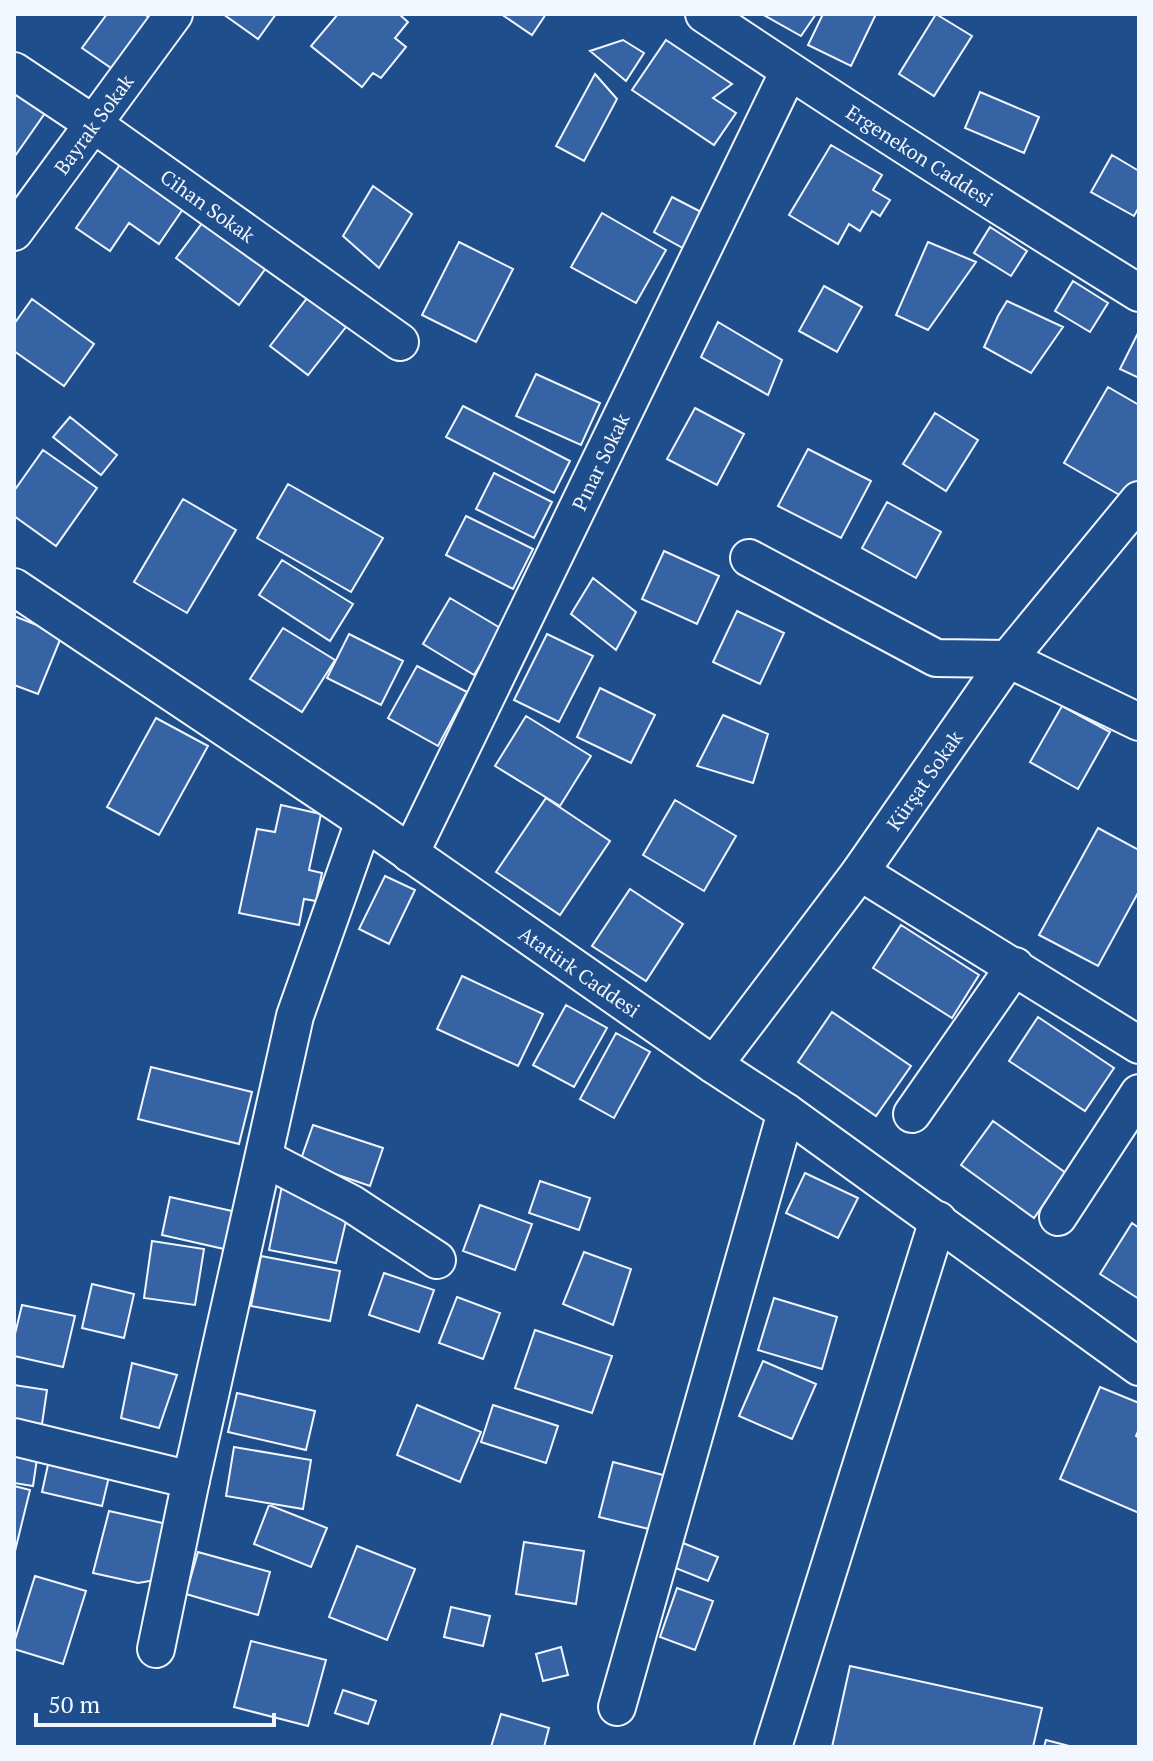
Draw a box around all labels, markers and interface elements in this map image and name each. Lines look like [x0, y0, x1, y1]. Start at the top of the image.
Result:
street label: Bayrak Sokak [47, 68, 140, 180]
street label: Ergenekon Caddesi [841, 98, 999, 212]
street label: Cihan Sokak [155, 163, 261, 249]
street label: Pınar Sokak [565, 408, 635, 515]
street label: Kürşat Sokak [880, 724, 969, 835]
street label: Atatürk Caddesi [514, 920, 646, 1023]
scale bar [36, 1677, 274, 1727]
text: 50 m [48, 1688, 100, 1720]

